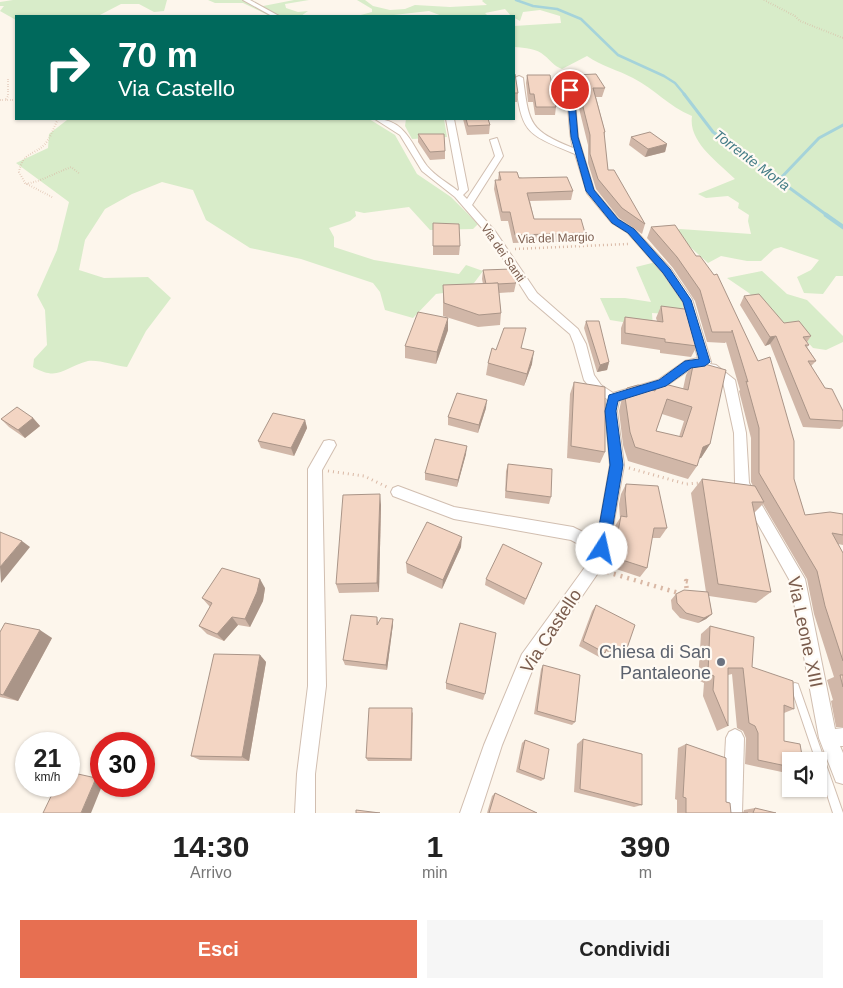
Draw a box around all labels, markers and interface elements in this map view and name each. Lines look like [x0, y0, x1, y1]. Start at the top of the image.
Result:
icon: right [35, 35, 100, 100]
text: 70 m [118, 35, 198, 74]
pin [549, 69, 591, 111]
text: Via Castello [118, 76, 235, 101]
icon: arrive [556, 76, 584, 104]
water label: Torrente Morla [711, 126, 793, 194]
street label: Via dei Santi [478, 221, 528, 285]
street label: Via del Margio [518, 230, 595, 246]
position arrow [575, 522, 627, 574]
street label: Via Leone XIII [783, 575, 827, 689]
street label: Via Castello [517, 585, 585, 677]
place label: Chiesa di San Pantaleone [599, 642, 711, 683]
marker: Chiesa di San Pantaleone [715, 656, 727, 668]
speed limit sign: 30 [90, 732, 155, 797]
text: 21 [34, 744, 61, 772]
map controls [782, 752, 827, 797]
button: sound [782, 752, 827, 797]
text: km/h [34, 770, 61, 784]
text: 14:30 [173, 830, 249, 863]
text: 1 [426, 830, 443, 863]
text: 390 [620, 830, 670, 863]
text: Arrivo [190, 864, 232, 881]
text: min [422, 864, 448, 881]
text: m [639, 864, 652, 881]
button: Esci [20, 920, 417, 978]
button: Condividi [427, 920, 823, 978]

